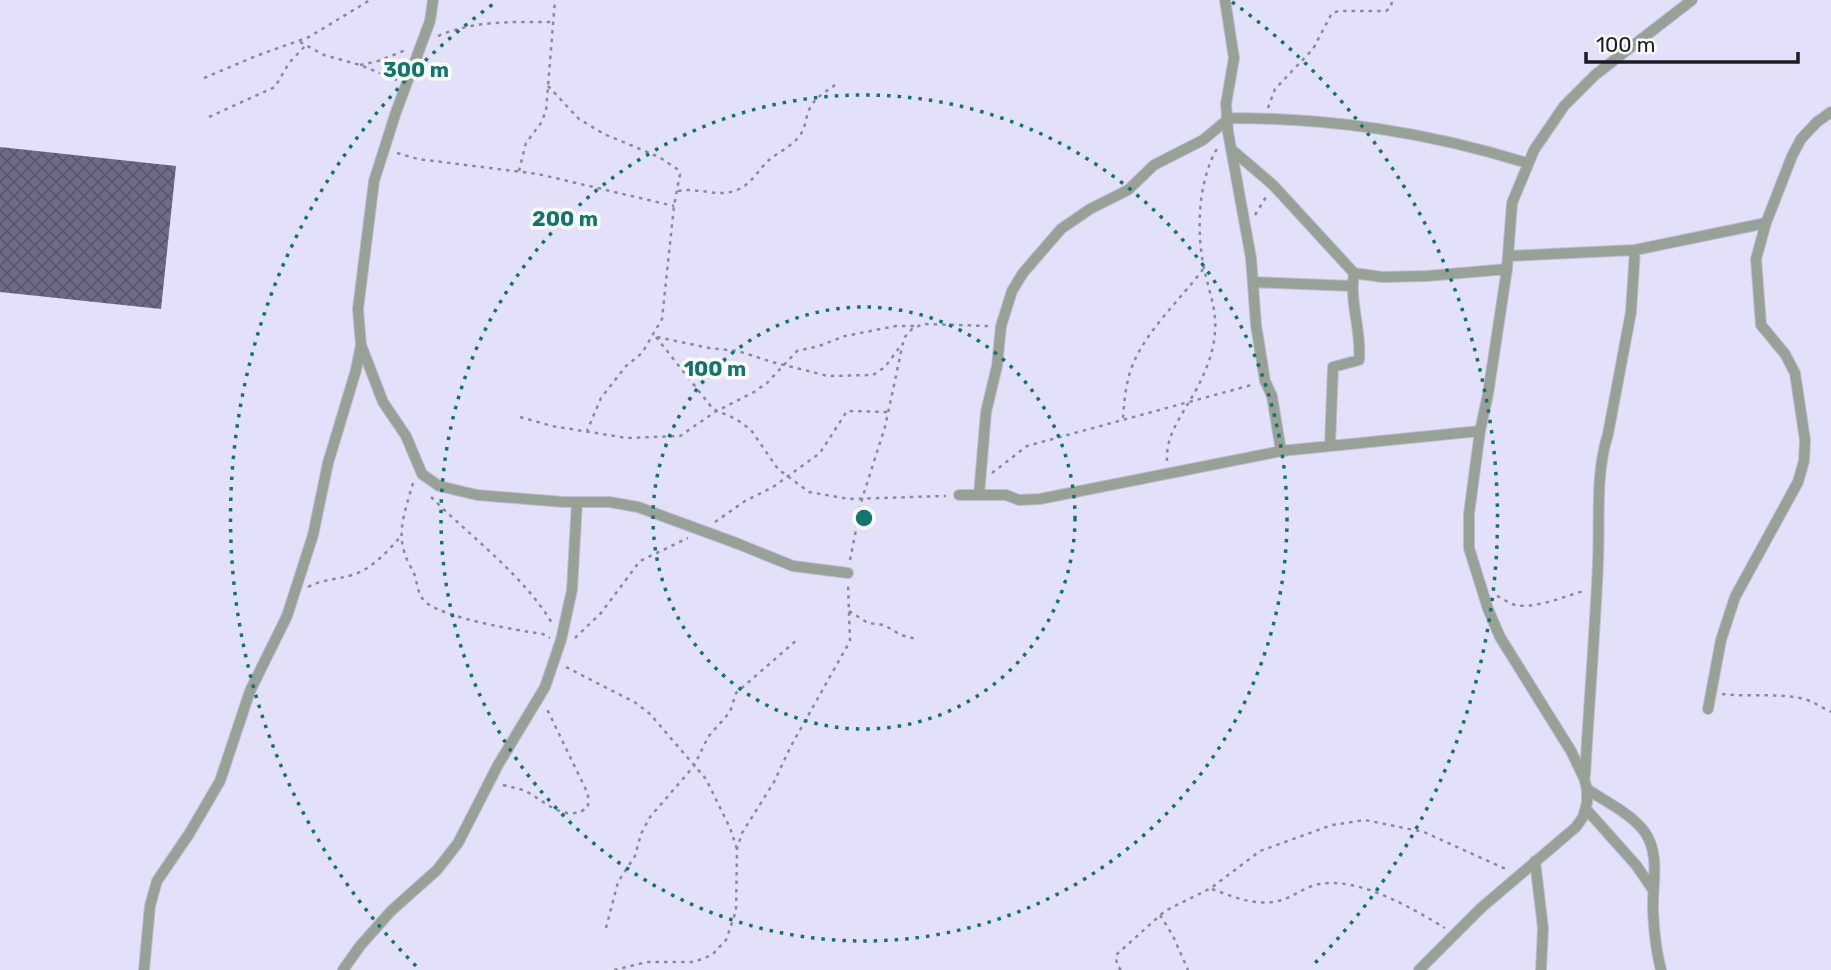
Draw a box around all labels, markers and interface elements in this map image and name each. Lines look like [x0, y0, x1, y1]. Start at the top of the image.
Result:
scale bar [1586, 21, 1798, 65]
text: 100 m [1596, 32, 1655, 57]
text: 300 m [383, 57, 449, 82]
text: 200 m [532, 206, 598, 231]
text: 100 m [684, 356, 746, 381]
centre of rings [852, 506, 876, 530]

